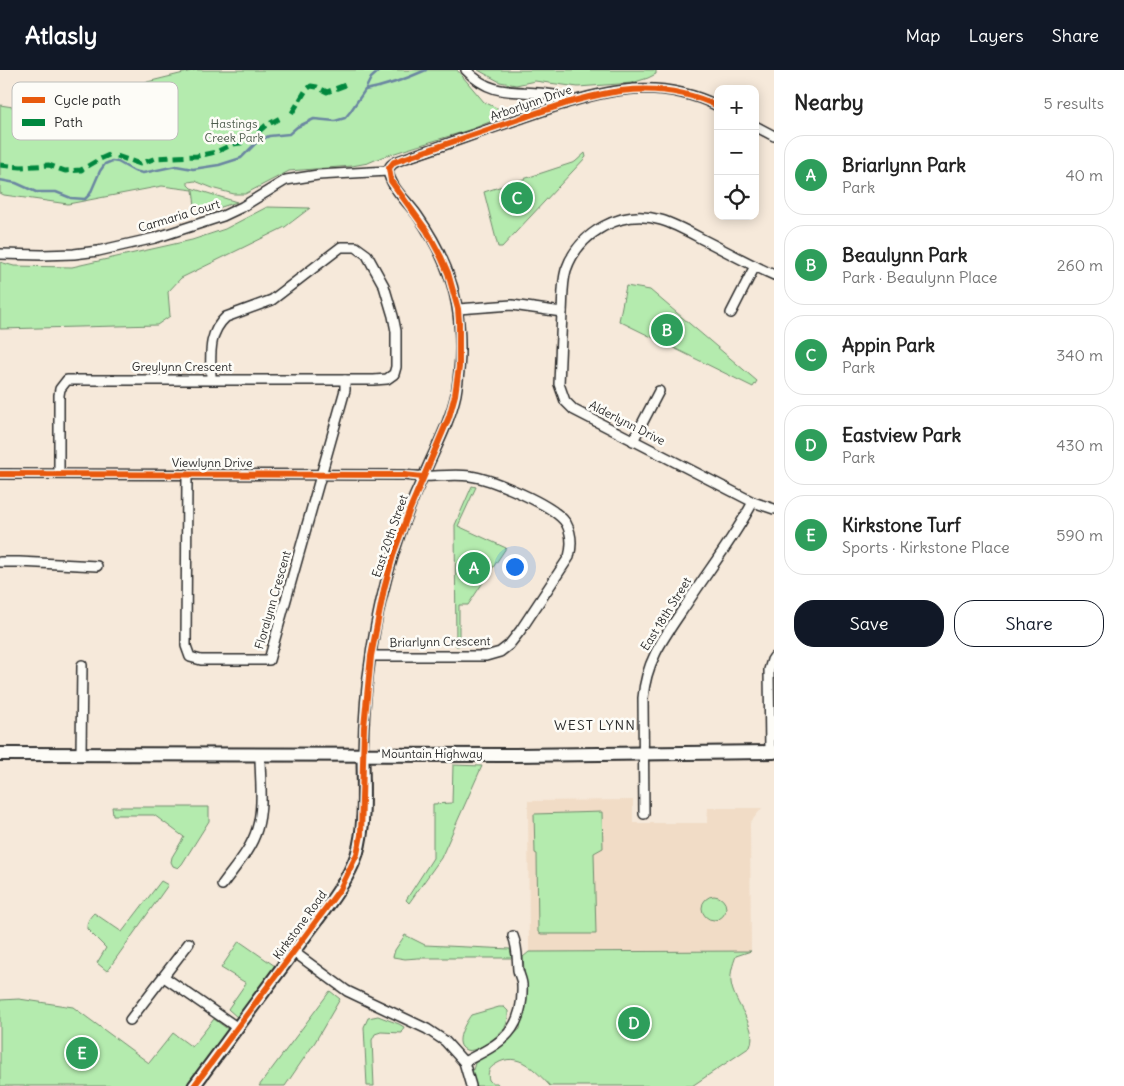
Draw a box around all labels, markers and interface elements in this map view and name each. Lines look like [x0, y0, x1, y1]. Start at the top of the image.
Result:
text: Atlasly [25, 20, 97, 50]
text: Map [905, 24, 940, 47]
text: Layers [968, 24, 1024, 47]
text: Share [1052, 24, 1099, 47]
legend [12, 82, 178, 140]
street label: Arborlynn Drive [488, 82, 574, 124]
map controls [714, 85, 759, 220]
button: + [714, 85, 759, 130]
text: Nearby [794, 89, 864, 116]
text: Cycle path [54, 91, 121, 109]
text: 5 results [1043, 93, 1104, 113]
text: Path [54, 113, 83, 131]
park label: Hastings Creek Park [204, 116, 264, 145]
button: − [714, 130, 759, 175]
text: Briarlynn Park [842, 153, 966, 177]
text: A [806, 165, 816, 185]
text: 40 m [1065, 165, 1103, 185]
button: locate [714, 175, 759, 220]
text: Park [842, 177, 875, 197]
pin: C [501, 179, 533, 217]
street label: Carmaria Court [136, 196, 222, 235]
text: Beaulynn Park [842, 243, 967, 267]
text: B [806, 255, 816, 275]
text: 260 m [1057, 255, 1103, 275]
text: Park · Beaulynn Place [842, 267, 997, 287]
pin: B [651, 311, 683, 349]
text: Appin Park [842, 333, 935, 357]
text: C [806, 345, 816, 365]
text: 340 m [1056, 345, 1103, 365]
text: Park [842, 357, 875, 377]
street label: Greylynn Crescent [132, 359, 232, 374]
street label: Alderlynn Drive [587, 397, 668, 448]
text: Eastview Park [842, 423, 961, 447]
text: D [805, 435, 817, 455]
text: 430 m [1056, 435, 1103, 455]
text: Park [842, 447, 875, 467]
street label: Viewlynn Drive [172, 455, 252, 470]
street label: East 20th Street [368, 493, 411, 579]
text: Kirkstone Turf [842, 513, 961, 537]
text: E [806, 525, 816, 545]
text: 590 m [1056, 525, 1103, 545]
text: Sports · Kirkstone Place [842, 537, 1010, 557]
street label: Floralynn Crescent [251, 549, 294, 651]
pin: A [458, 549, 490, 587]
your location [502, 554, 528, 580]
street label: East 18th Street [637, 574, 694, 653]
button: Save [794, 600, 944, 647]
button: Share [954, 600, 1104, 647]
street label: Briarlynn Crescent [389, 633, 491, 650]
district label: WEST LYNN [554, 716, 636, 734]
street label: Mountain Highway [381, 746, 483, 761]
street label: Kirkstone Road [269, 887, 330, 962]
pin: D [618, 1004, 650, 1042]
pin: E [66, 1034, 98, 1072]

